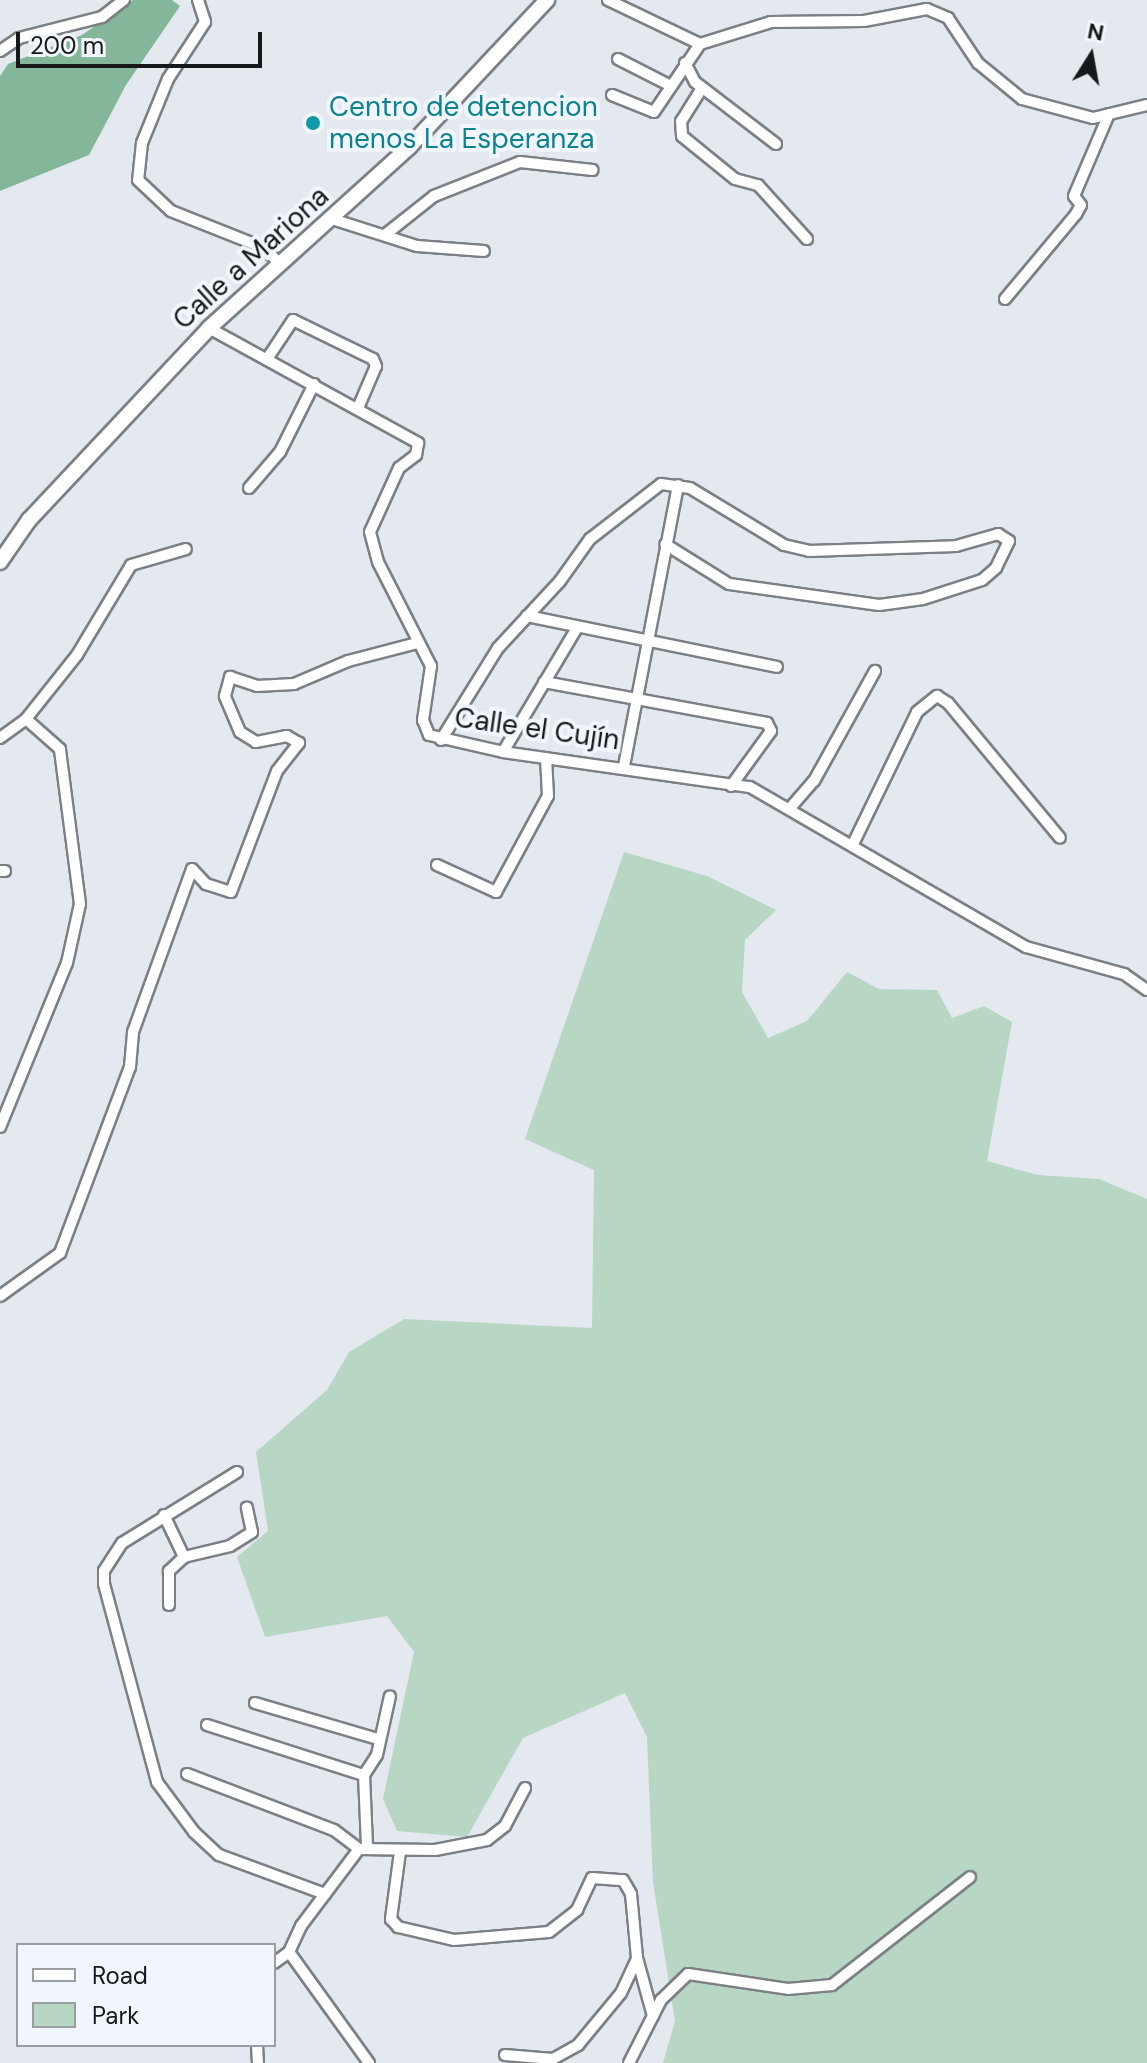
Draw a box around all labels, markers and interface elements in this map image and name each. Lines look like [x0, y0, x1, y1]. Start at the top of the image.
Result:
scale bar [20, 16, 266, 66]
north arrow [1051, 16, 1131, 96]
text: N [1085, 16, 1106, 48]
text: 200 m [30, 30, 104, 61]
place label: Centro de detencion menos La Esperanza [329, 90, 598, 156]
marker: Centro de detencion menos La Esperanza [304, 114, 322, 132]
street label: Calle a Mariona [166, 179, 336, 337]
street label: Calle el Cujín [452, 701, 622, 757]
legend [16, 1943, 276, 2047]
text: Road [92, 1960, 148, 1991]
text: Park [92, 2000, 139, 2031]

